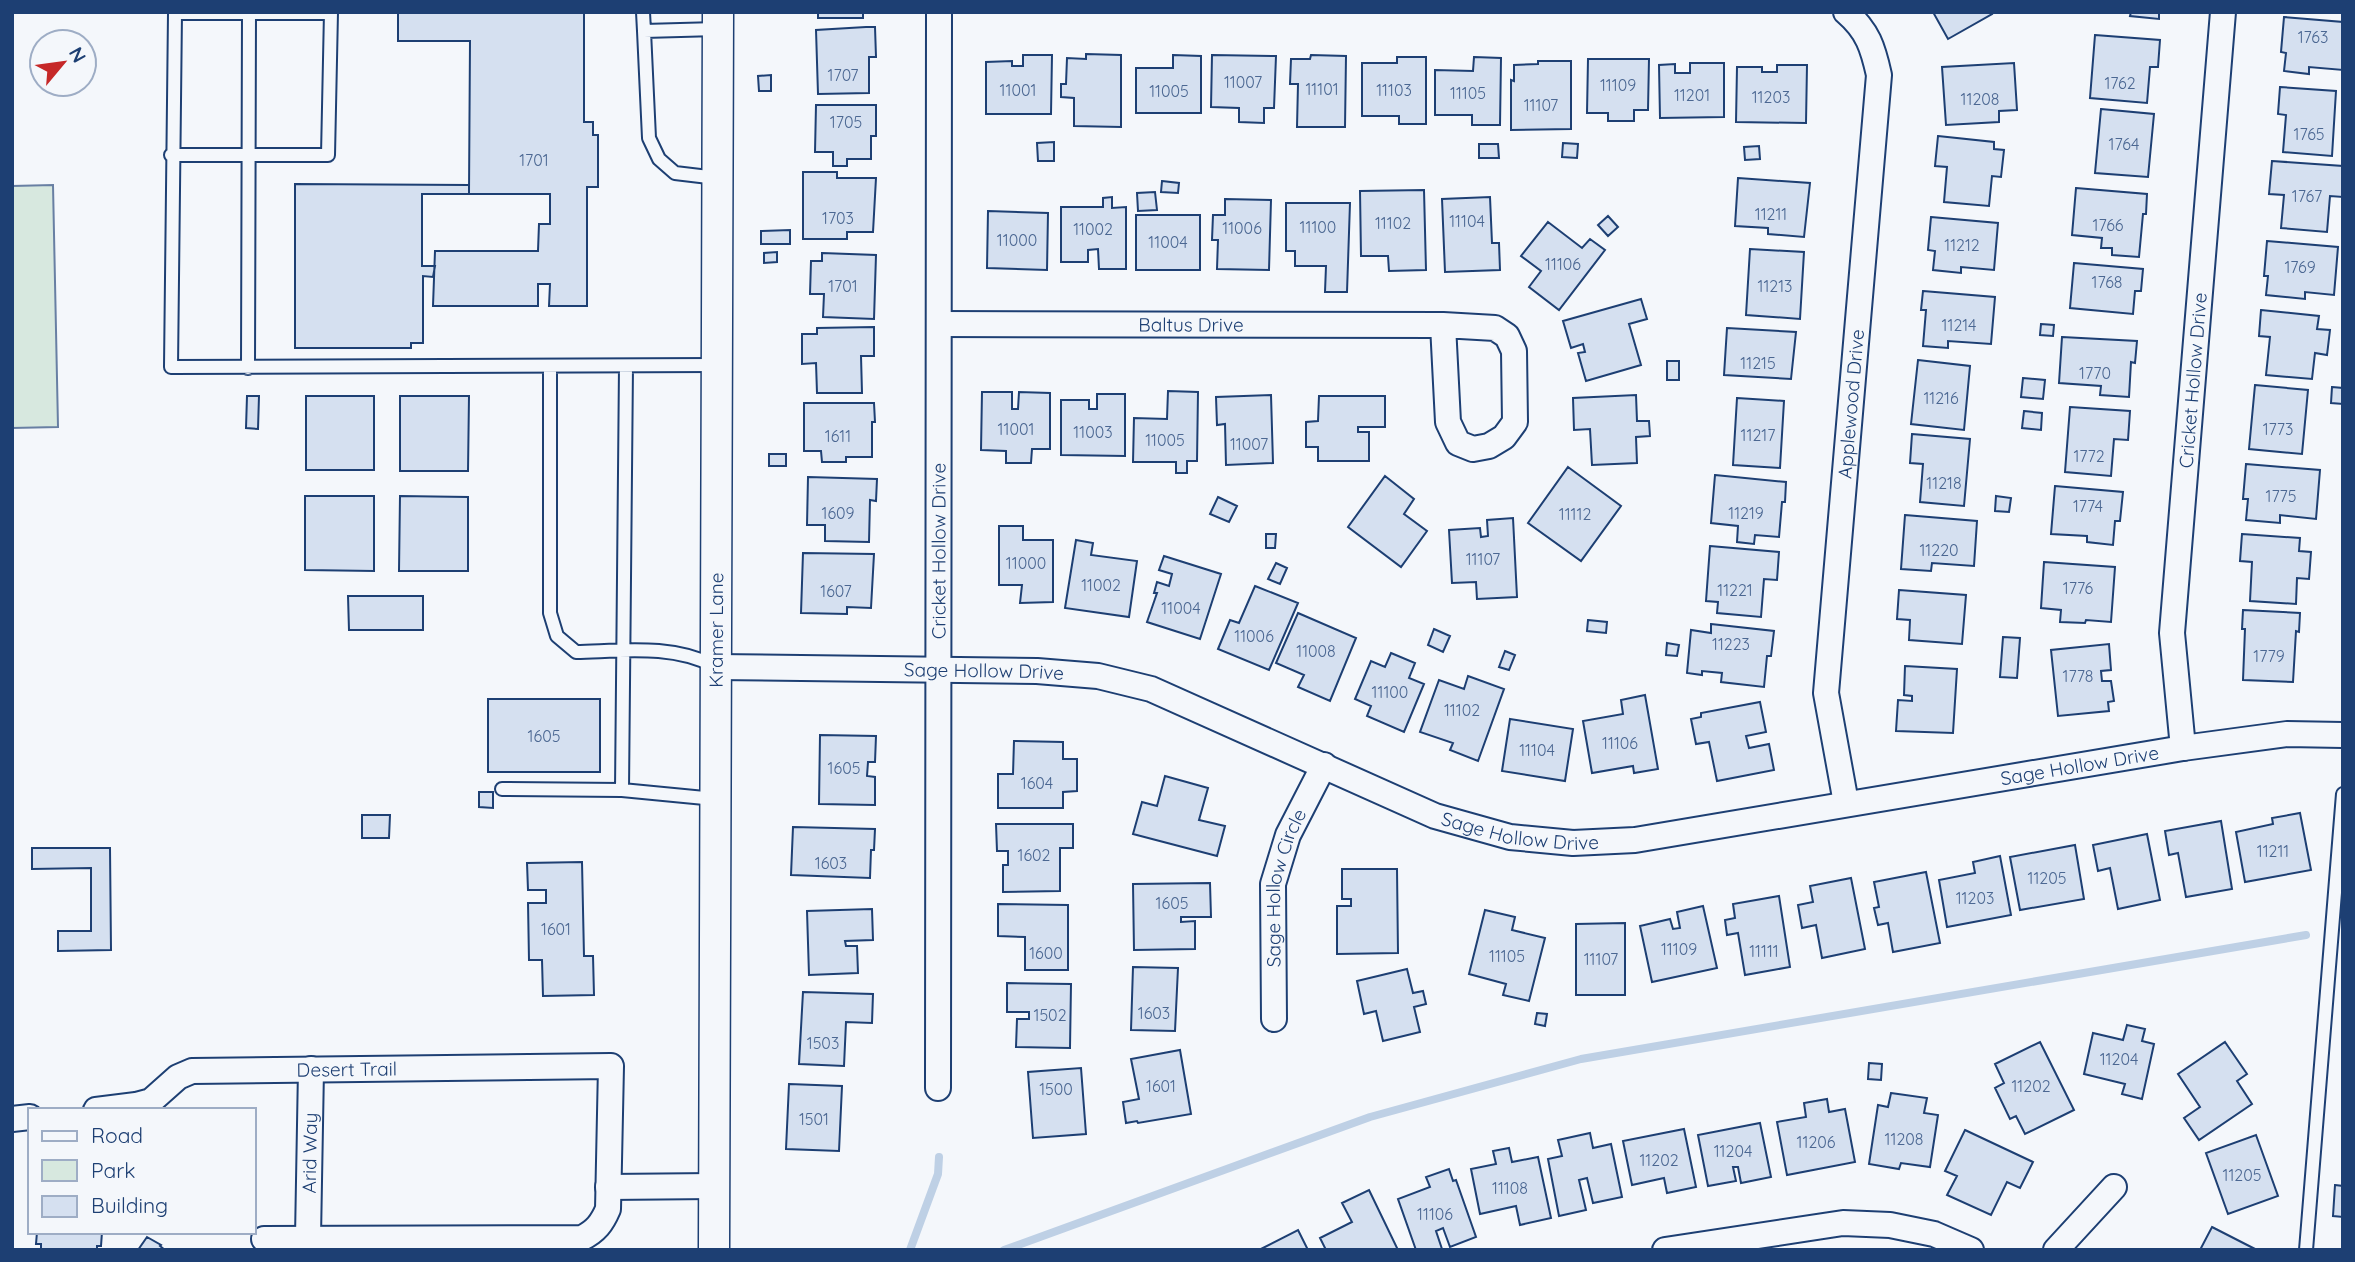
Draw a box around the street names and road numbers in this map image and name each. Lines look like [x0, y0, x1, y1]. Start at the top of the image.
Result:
street label: Cricket Hollow Drive [2174, 292, 2212, 469]
street label: Baltus Drive [1138, 312, 1244, 337]
street label: Applewood Drive [1832, 328, 1869, 480]
street label: Cricket Hollow Drive [926, 463, 951, 639]
street label: Kramer Lane [704, 572, 728, 688]
street label: Sage Hollow Drive [904, 657, 1065, 685]
street label: Sage Hollow Drive [1999, 740, 2161, 790]
street label: Sage Hollow Circle [1261, 805, 1311, 967]
street label: Sage Hollow Drive [1439, 806, 1600, 855]
street label: Desert Trail [296, 1057, 397, 1082]
street label: Arid Way [297, 1112, 322, 1194]

